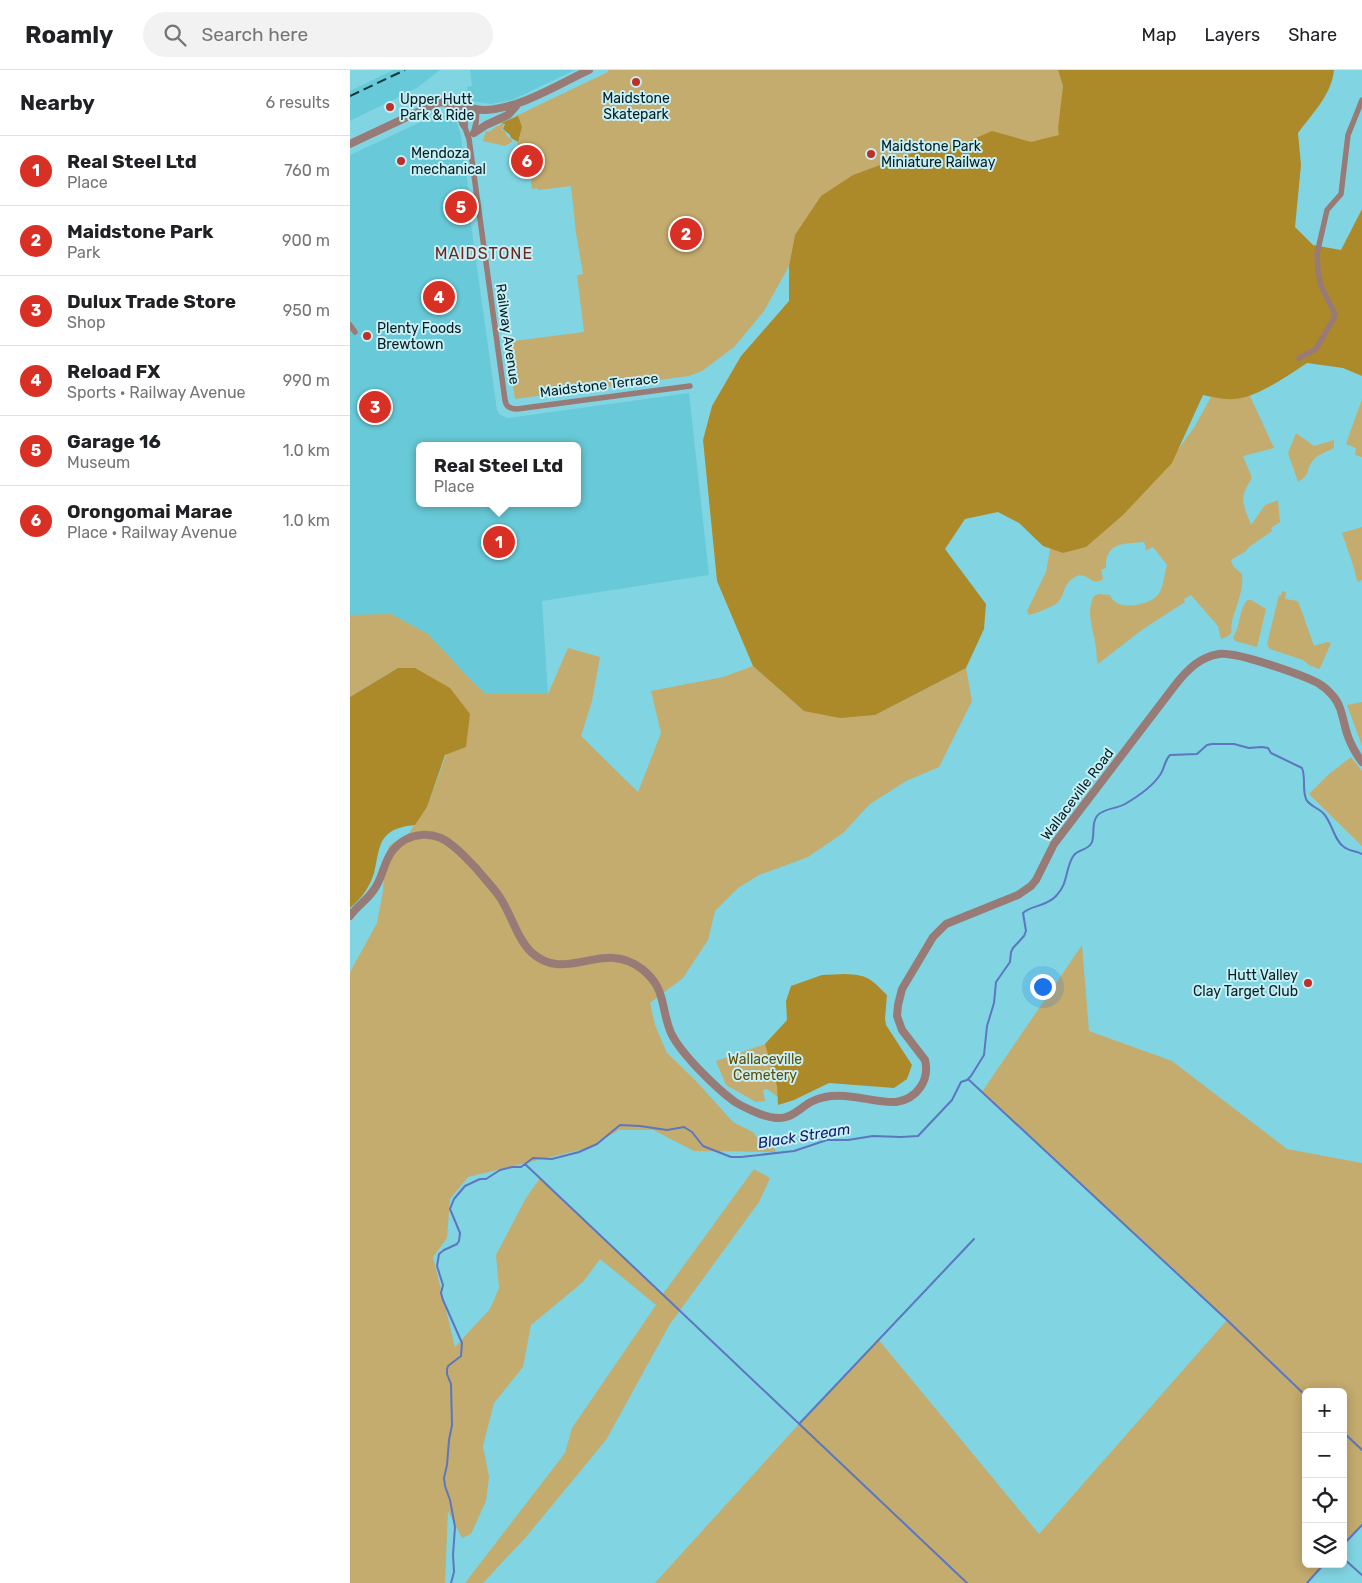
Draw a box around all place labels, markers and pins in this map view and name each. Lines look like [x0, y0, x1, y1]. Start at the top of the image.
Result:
marker: Maidstone Skatepark [630, 76, 642, 88]
place label: Maidstone Skatepark [602, 90, 670, 123]
place label: Upper Hutt Park & Ride [400, 91, 474, 124]
marker: Upper Hutt Park & Ride [384, 101, 396, 113]
place label: Maidstone Park Miniature Railway [881, 138, 996, 171]
pin: 6 [511, 142, 543, 180]
place label: Mendoza mechanical [411, 145, 486, 178]
marker: Maidstone Park Miniature Railway [865, 148, 877, 160]
marker: Mendoza mechanical [395, 155, 407, 167]
pin: 5 [445, 188, 477, 226]
pin: 2 [670, 215, 702, 253]
pin: 4 [423, 278, 455, 316]
place label: Plenty Foods Brewtown [377, 320, 461, 353]
marker: Plenty Foods Brewtown [361, 330, 373, 342]
pin: 3 [359, 388, 391, 426]
pin: 1 [483, 523, 515, 561]
place label: Hutt Valley Clay Target Club [1193, 967, 1298, 1000]
marker: Hutt Valley Clay Target Club [1302, 977, 1314, 989]

